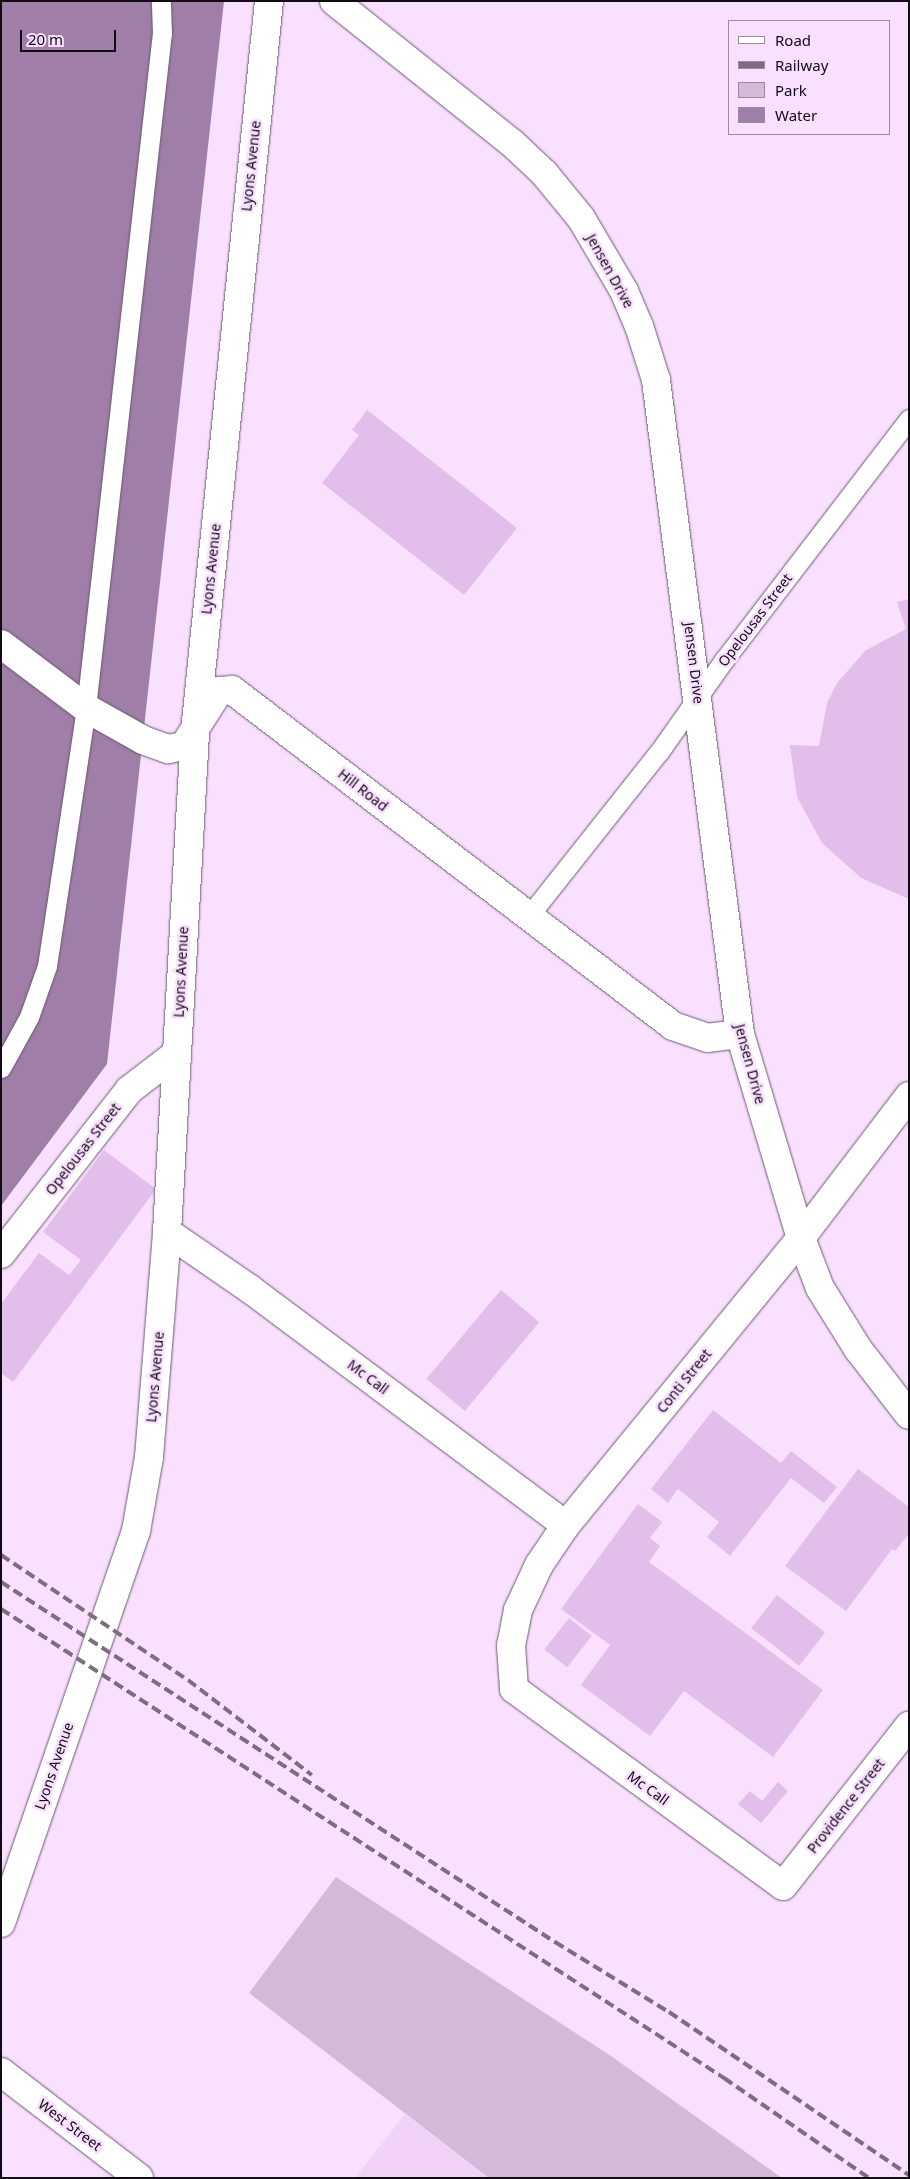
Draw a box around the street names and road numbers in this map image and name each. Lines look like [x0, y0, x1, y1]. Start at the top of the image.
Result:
street label: Lyons Avenue [238, 120, 264, 212]
street label: Jensen Drive [583, 231, 637, 311]
street label: Lyons Avenue [198, 523, 224, 615]
street label: Opelousas Street [715, 570, 795, 670]
street label: Jensen Drive [681, 621, 707, 705]
street label: Hill Road [335, 765, 391, 815]
street label: Lyons Avenue [170, 926, 192, 1018]
street label: Jensen Drive [731, 1022, 769, 1106]
street label: Opelousas Street [42, 1100, 124, 1198]
street label: Lyons Avenue [143, 1331, 167, 1423]
street label: Conti Street [653, 1346, 715, 1416]
street label: Mc Call [344, 1356, 392, 1398]
street label: Lyons Avenue [31, 1720, 77, 1812]
street label: Providence Street [804, 1755, 888, 1857]
street label: Mc Call [624, 1767, 672, 1809]
street label: West Street [35, 2096, 105, 2154]

